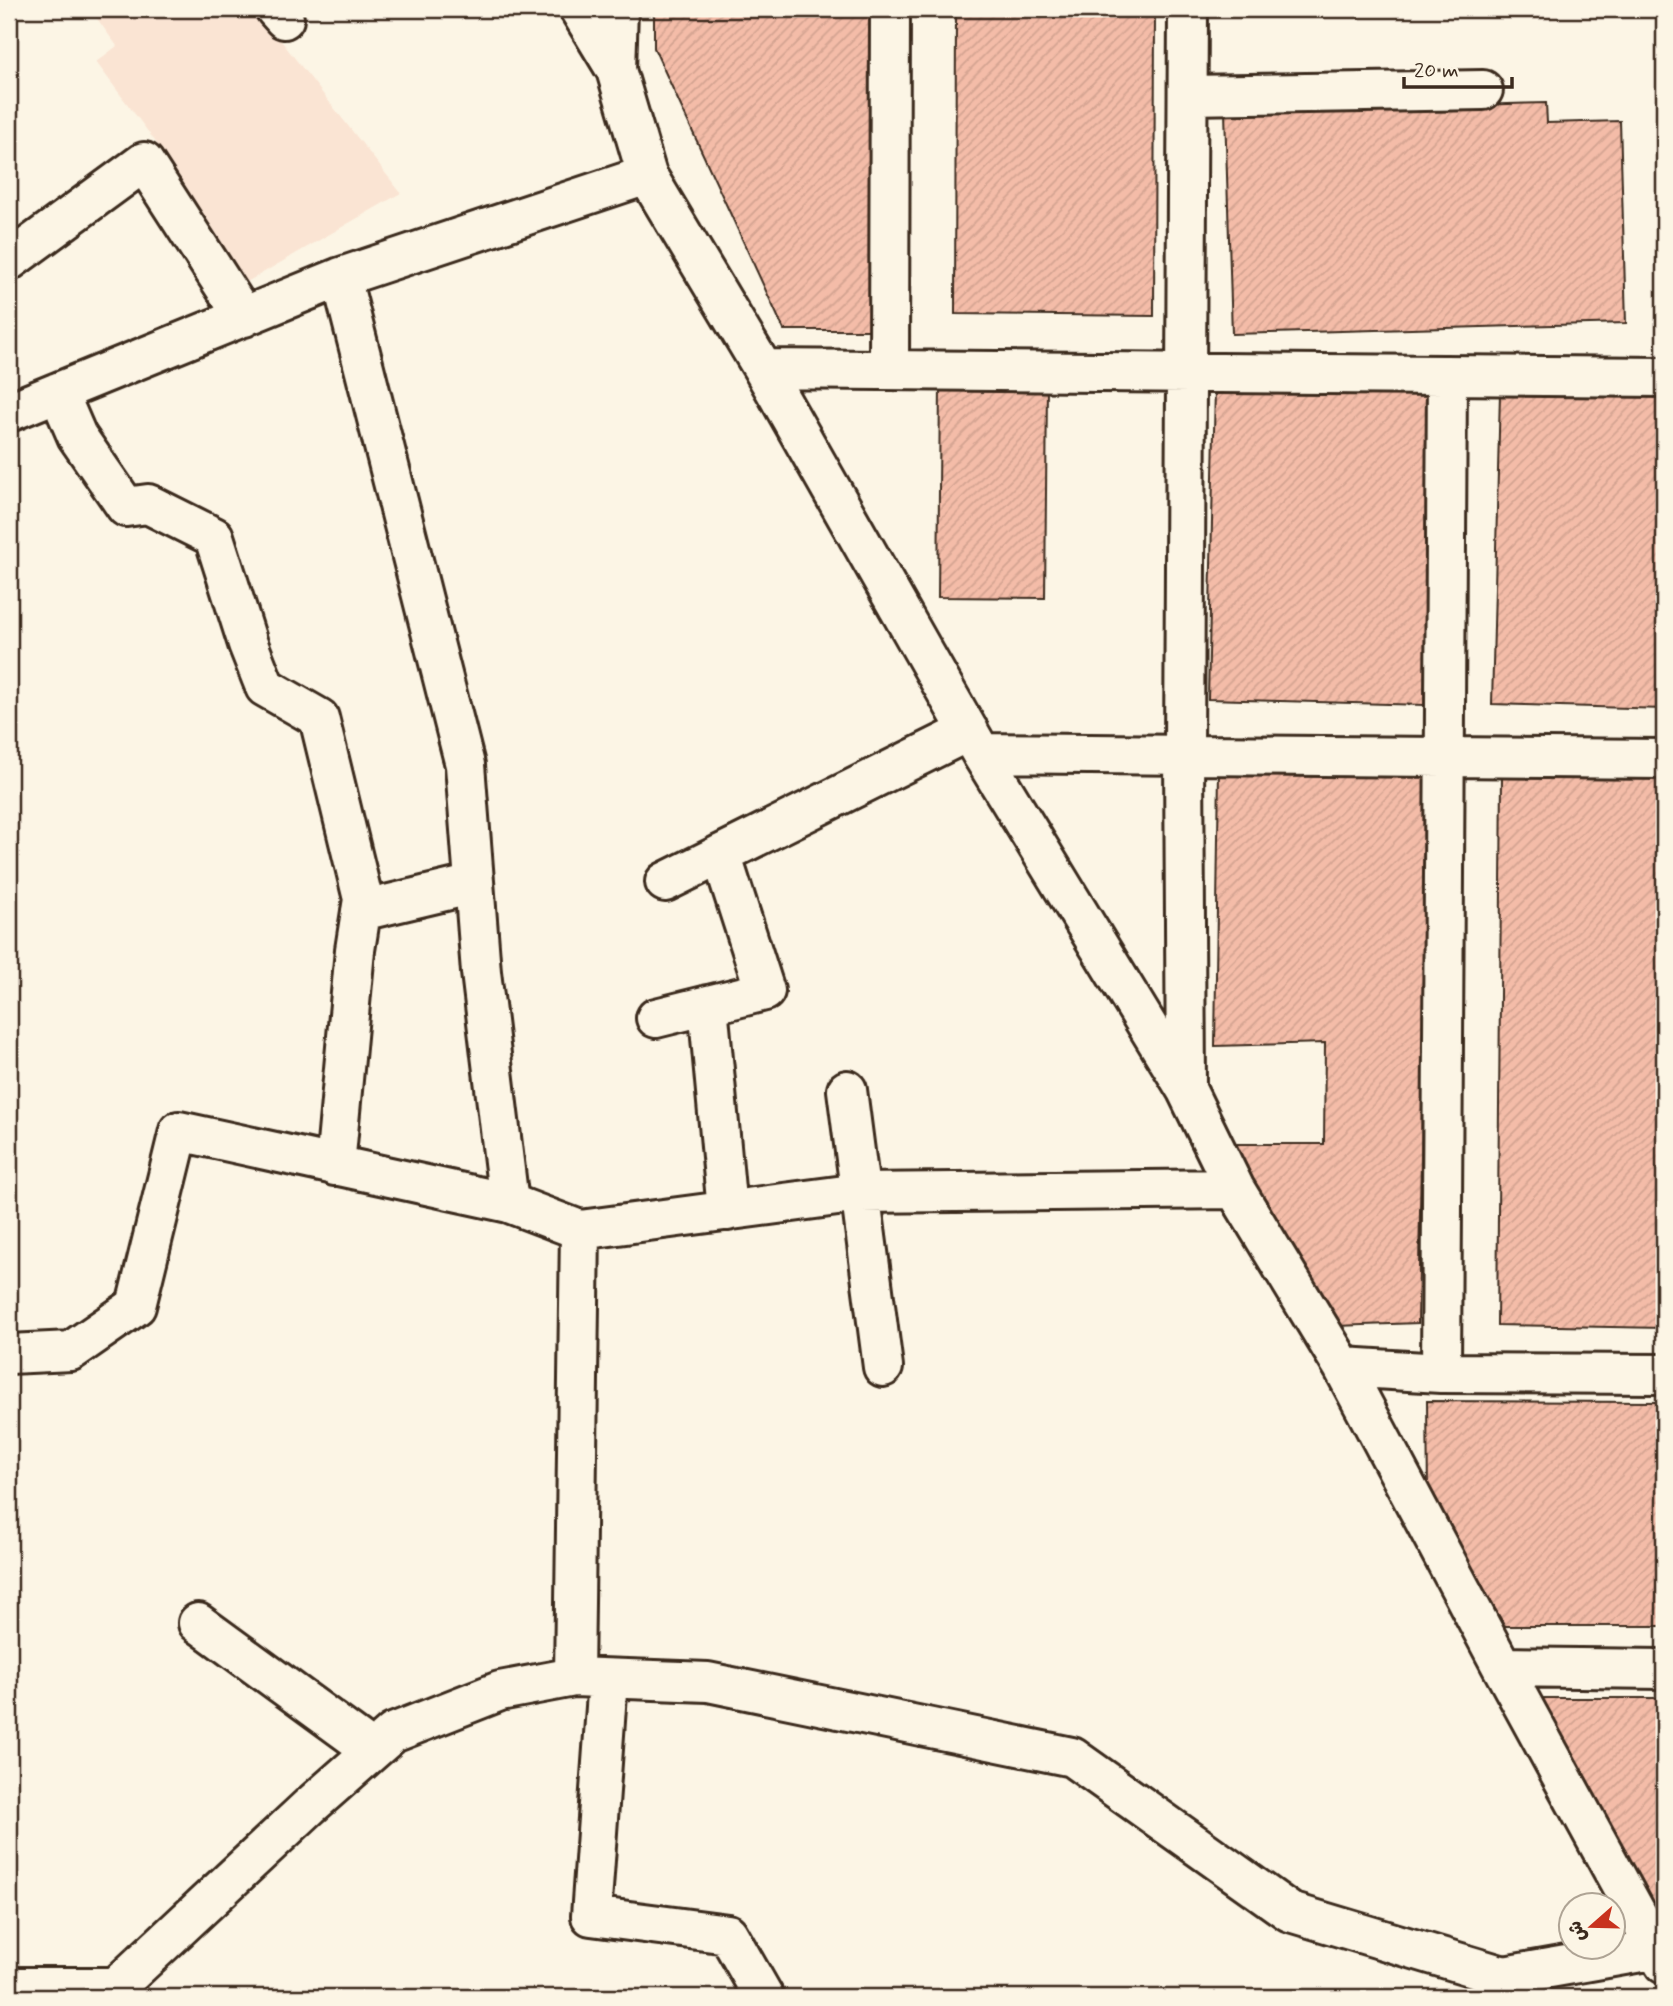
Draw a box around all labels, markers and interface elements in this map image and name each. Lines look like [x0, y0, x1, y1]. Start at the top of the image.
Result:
scale bar [1404, 46, 1512, 90]
text: 20 m [1414, 57, 1459, 85]
north arrow [1558, 1890, 1628, 1960]
text: ش [1562, 1917, 1593, 1945]

